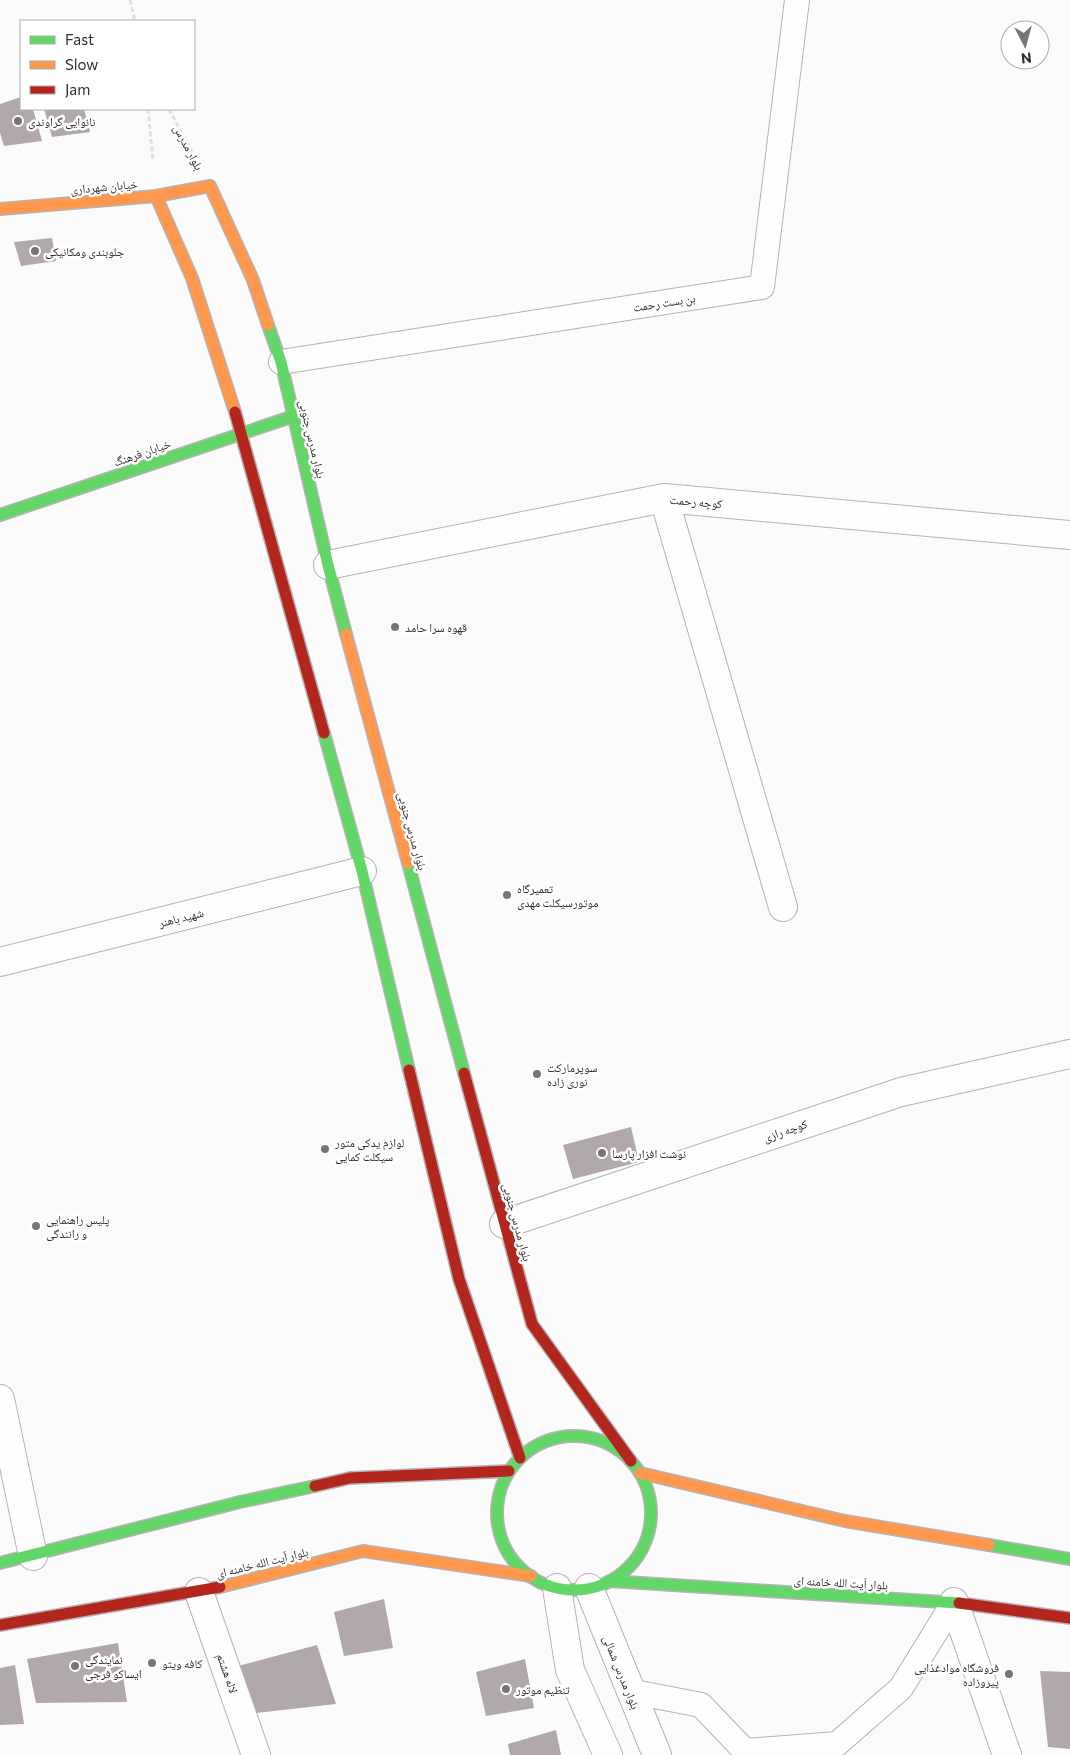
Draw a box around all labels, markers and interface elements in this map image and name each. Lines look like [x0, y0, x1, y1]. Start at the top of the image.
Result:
legend [20, 20, 195, 110]
north arrow [1000, 20, 1050, 70]
text: Fast [65, 30, 94, 48]
text: N [1020, 49, 1033, 67]
text: Slow [65, 55, 98, 73]
text: Jam [65, 80, 90, 98]
place label: نانوایی گراوندی [28, 114, 95, 129]
marker: نانوایی گراوندی [12, 115, 24, 127]
street label: بلوار مدرس [170, 122, 207, 173]
street label: خیابان شهرداری [70, 176, 139, 197]
place label: جلوبندی ومکانیکی [45, 244, 125, 259]
marker: جلوبندی ومکانیکی [29, 245, 41, 257]
street label: بن بست رحمت [632, 290, 696, 315]
street label: بلوار مدرس جنوبی [296, 398, 329, 480]
street label: خیابان فرهنگ [112, 436, 173, 470]
street label: کوچه رحمت [669, 492, 723, 511]
place label: قهوه سرا حامد [405, 620, 467, 635]
marker: قهوه سرا حامد [389, 621, 401, 633]
street label: بلوار مدرس جنوبی [395, 790, 430, 872]
place label: تعمیرگاه موتورسیکلت مهدی [517, 881, 598, 910]
marker: تعمیرگاه موتورسیکلت مهدی [501, 889, 513, 901]
street label: شهید باهنر [156, 905, 205, 931]
place label: سوپرمارکت نوری زاده [547, 1060, 598, 1089]
marker: سوپرمارکت نوری زاده [531, 1068, 543, 1080]
street label: کوچه رازی [761, 1116, 809, 1145]
place label: لوازم یدکی متور سیکلت کمایی [334, 1135, 404, 1164]
marker: لوازم یدکی متور سیکلت کمایی [319, 1143, 331, 1155]
place label: نوشت افزار پارسا [612, 1146, 686, 1161]
marker: نوشت افزار پارسا [596, 1147, 608, 1159]
street label: بلوار مدرس جنوبی [500, 1181, 535, 1263]
place label: پلیس راهنمایی و رانندگی [46, 1212, 110, 1241]
marker: پلیس راهنمایی و رانندگی [30, 1220, 42, 1232]
street label: بلوار آیت الله خامنه ای [214, 1544, 310, 1582]
street label: بلوار آیت الله خامنه ای [793, 1573, 889, 1593]
street label: بلوار مدرس شمالی [600, 1633, 643, 1712]
street label: لاله هشتم [213, 1651, 241, 1695]
place label: نمایندگی ایساکو فرجی [85, 1652, 142, 1681]
place label: کافه ویتو [162, 1656, 202, 1671]
marker: کافه ویتو [146, 1657, 158, 1669]
marker: نمایندگی ایساکو فرجی [69, 1660, 81, 1672]
place label: فروشگاه موادغذایی پیروزاده [914, 1660, 999, 1689]
marker: فروشگاه موادغذایی پیروزاده [1003, 1668, 1015, 1680]
place label: تنظیم موتور [515, 1682, 570, 1698]
marker: تنظیم موتور [500, 1683, 512, 1695]

